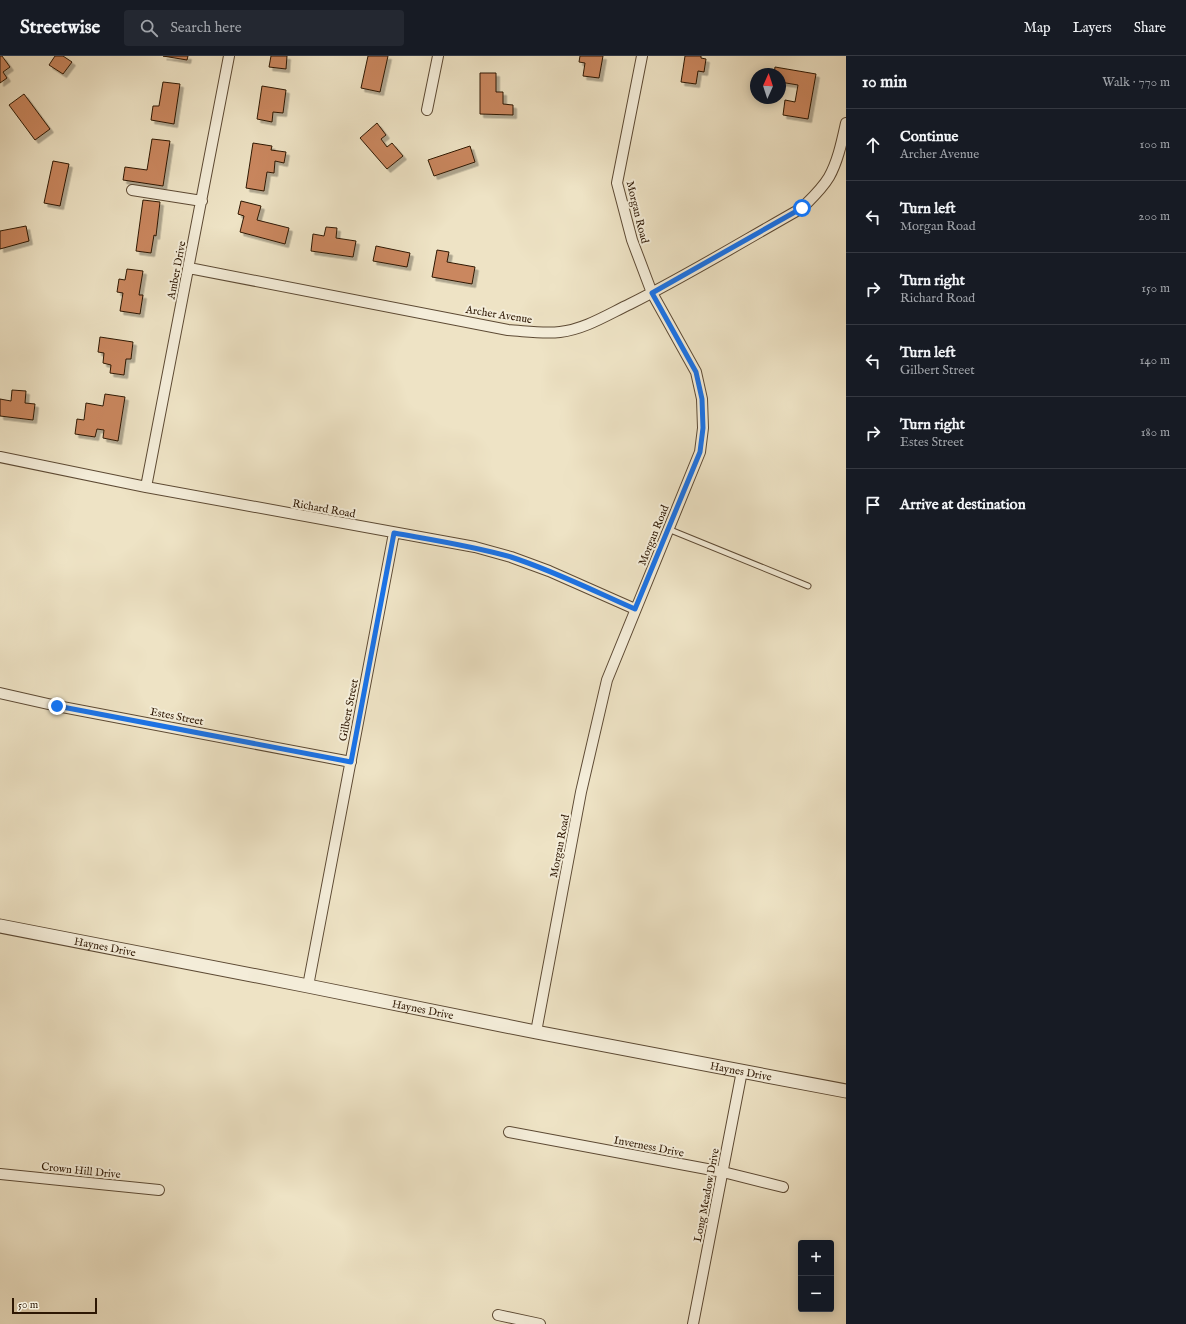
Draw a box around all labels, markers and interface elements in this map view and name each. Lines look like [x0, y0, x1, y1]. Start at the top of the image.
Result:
search box [124, 10, 404, 46]
text: Streetwise [20, 16, 100, 40]
icon: search [138, 17, 160, 39]
text: Search here [170, 18, 242, 37]
text: Map [1024, 19, 1051, 37]
text: Layers [1073, 19, 1112, 37]
text: Share [1134, 19, 1166, 37]
north arrow [750, 68, 786, 104]
text: 10 min [862, 72, 907, 93]
text: Walk · 770 m [1102, 74, 1170, 91]
text: Continue [900, 127, 958, 146]
icon: ahead [862, 134, 884, 156]
text: 100 m [1140, 136, 1170, 153]
text: Archer Avenue [900, 146, 979, 163]
street label: Morgan Road [622, 179, 652, 245]
route start [793, 199, 811, 217]
text: Turn left [900, 199, 956, 218]
icon: left [862, 206, 884, 228]
text: 200 m [1138, 208, 1170, 225]
text: Morgan Road [900, 218, 976, 235]
street label: Amber Drive [164, 240, 189, 301]
text: Turn right [900, 271, 965, 290]
icon: right [862, 278, 884, 300]
text: 150 m [1141, 280, 1170, 297]
text: Richard Road [900, 290, 975, 307]
street label: Archer Avenue [464, 303, 533, 327]
text: Turn left [900, 343, 956, 362]
icon: left [862, 350, 884, 372]
text: 140 m [1140, 352, 1170, 369]
text: Gilbert Street [900, 362, 975, 379]
text: Turn right [900, 415, 965, 434]
icon: right [862, 422, 884, 444]
text: 180 m [1141, 424, 1170, 441]
text: Estes Street [900, 434, 964, 451]
icon: arrive [862, 494, 884, 516]
text: Arrive at destination [900, 495, 1026, 514]
street label: Richard Road [291, 497, 357, 521]
street label: Morgan Road [635, 503, 672, 568]
street label: Gilbert Street [336, 678, 362, 743]
route end [48, 697, 66, 715]
street label: Estes Street [149, 705, 205, 729]
street label: Morgan Road [547, 813, 573, 879]
street label: Haynes Drive [73, 935, 137, 960]
street label: Haynes Drive [391, 997, 455, 1023]
street label: Haynes Drive [709, 1059, 773, 1085]
street label: Inverness Drive [613, 1133, 685, 1161]
street label: Long Meadow Drive [691, 1147, 723, 1243]
street label: Crown Hill Drive [41, 1160, 121, 1182]
map controls [798, 1240, 834, 1312]
button: + [798, 1240, 834, 1276]
button: − [798, 1276, 834, 1312]
scale bar [12, 1296, 97, 1315]
text: 50 m [18, 1298, 38, 1312]

